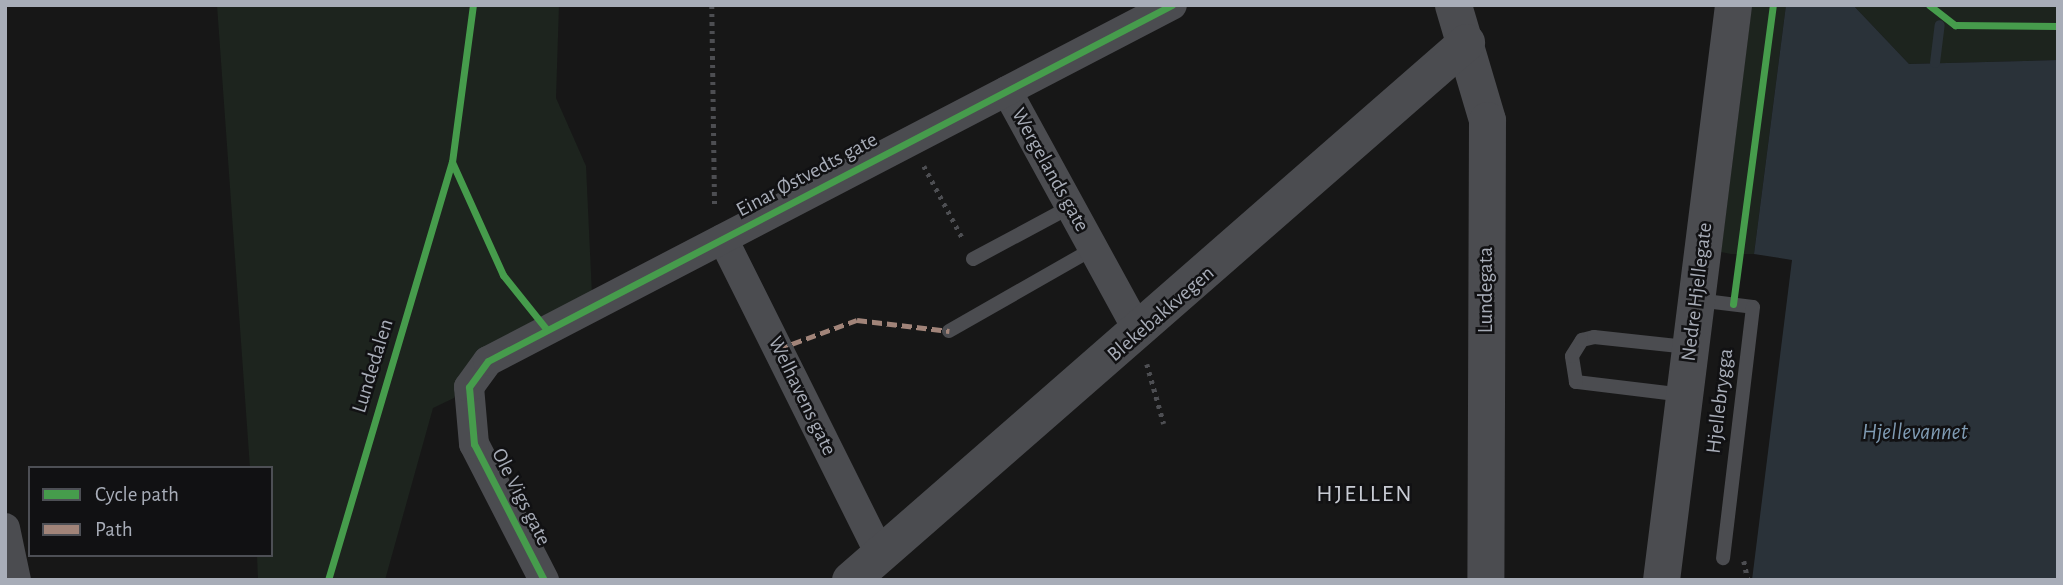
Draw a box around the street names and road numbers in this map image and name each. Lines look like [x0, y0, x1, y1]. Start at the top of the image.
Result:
street label: Wergelands gate [1006, 104, 1094, 236]
street label: Einar Østvedts gate [732, 127, 882, 223]
street label: Nedre Hjellegate [1676, 221, 1718, 363]
street label: Lundegata [1473, 247, 1499, 333]
street label: Blekebakkvegen [1102, 261, 1220, 367]
street label: Lundedalen [347, 316, 399, 416]
street label: Welhavens gate [762, 332, 842, 460]
street label: Hjellebrygga [1701, 347, 1739, 455]
street label: Ole Vigs gate [486, 444, 556, 550]

